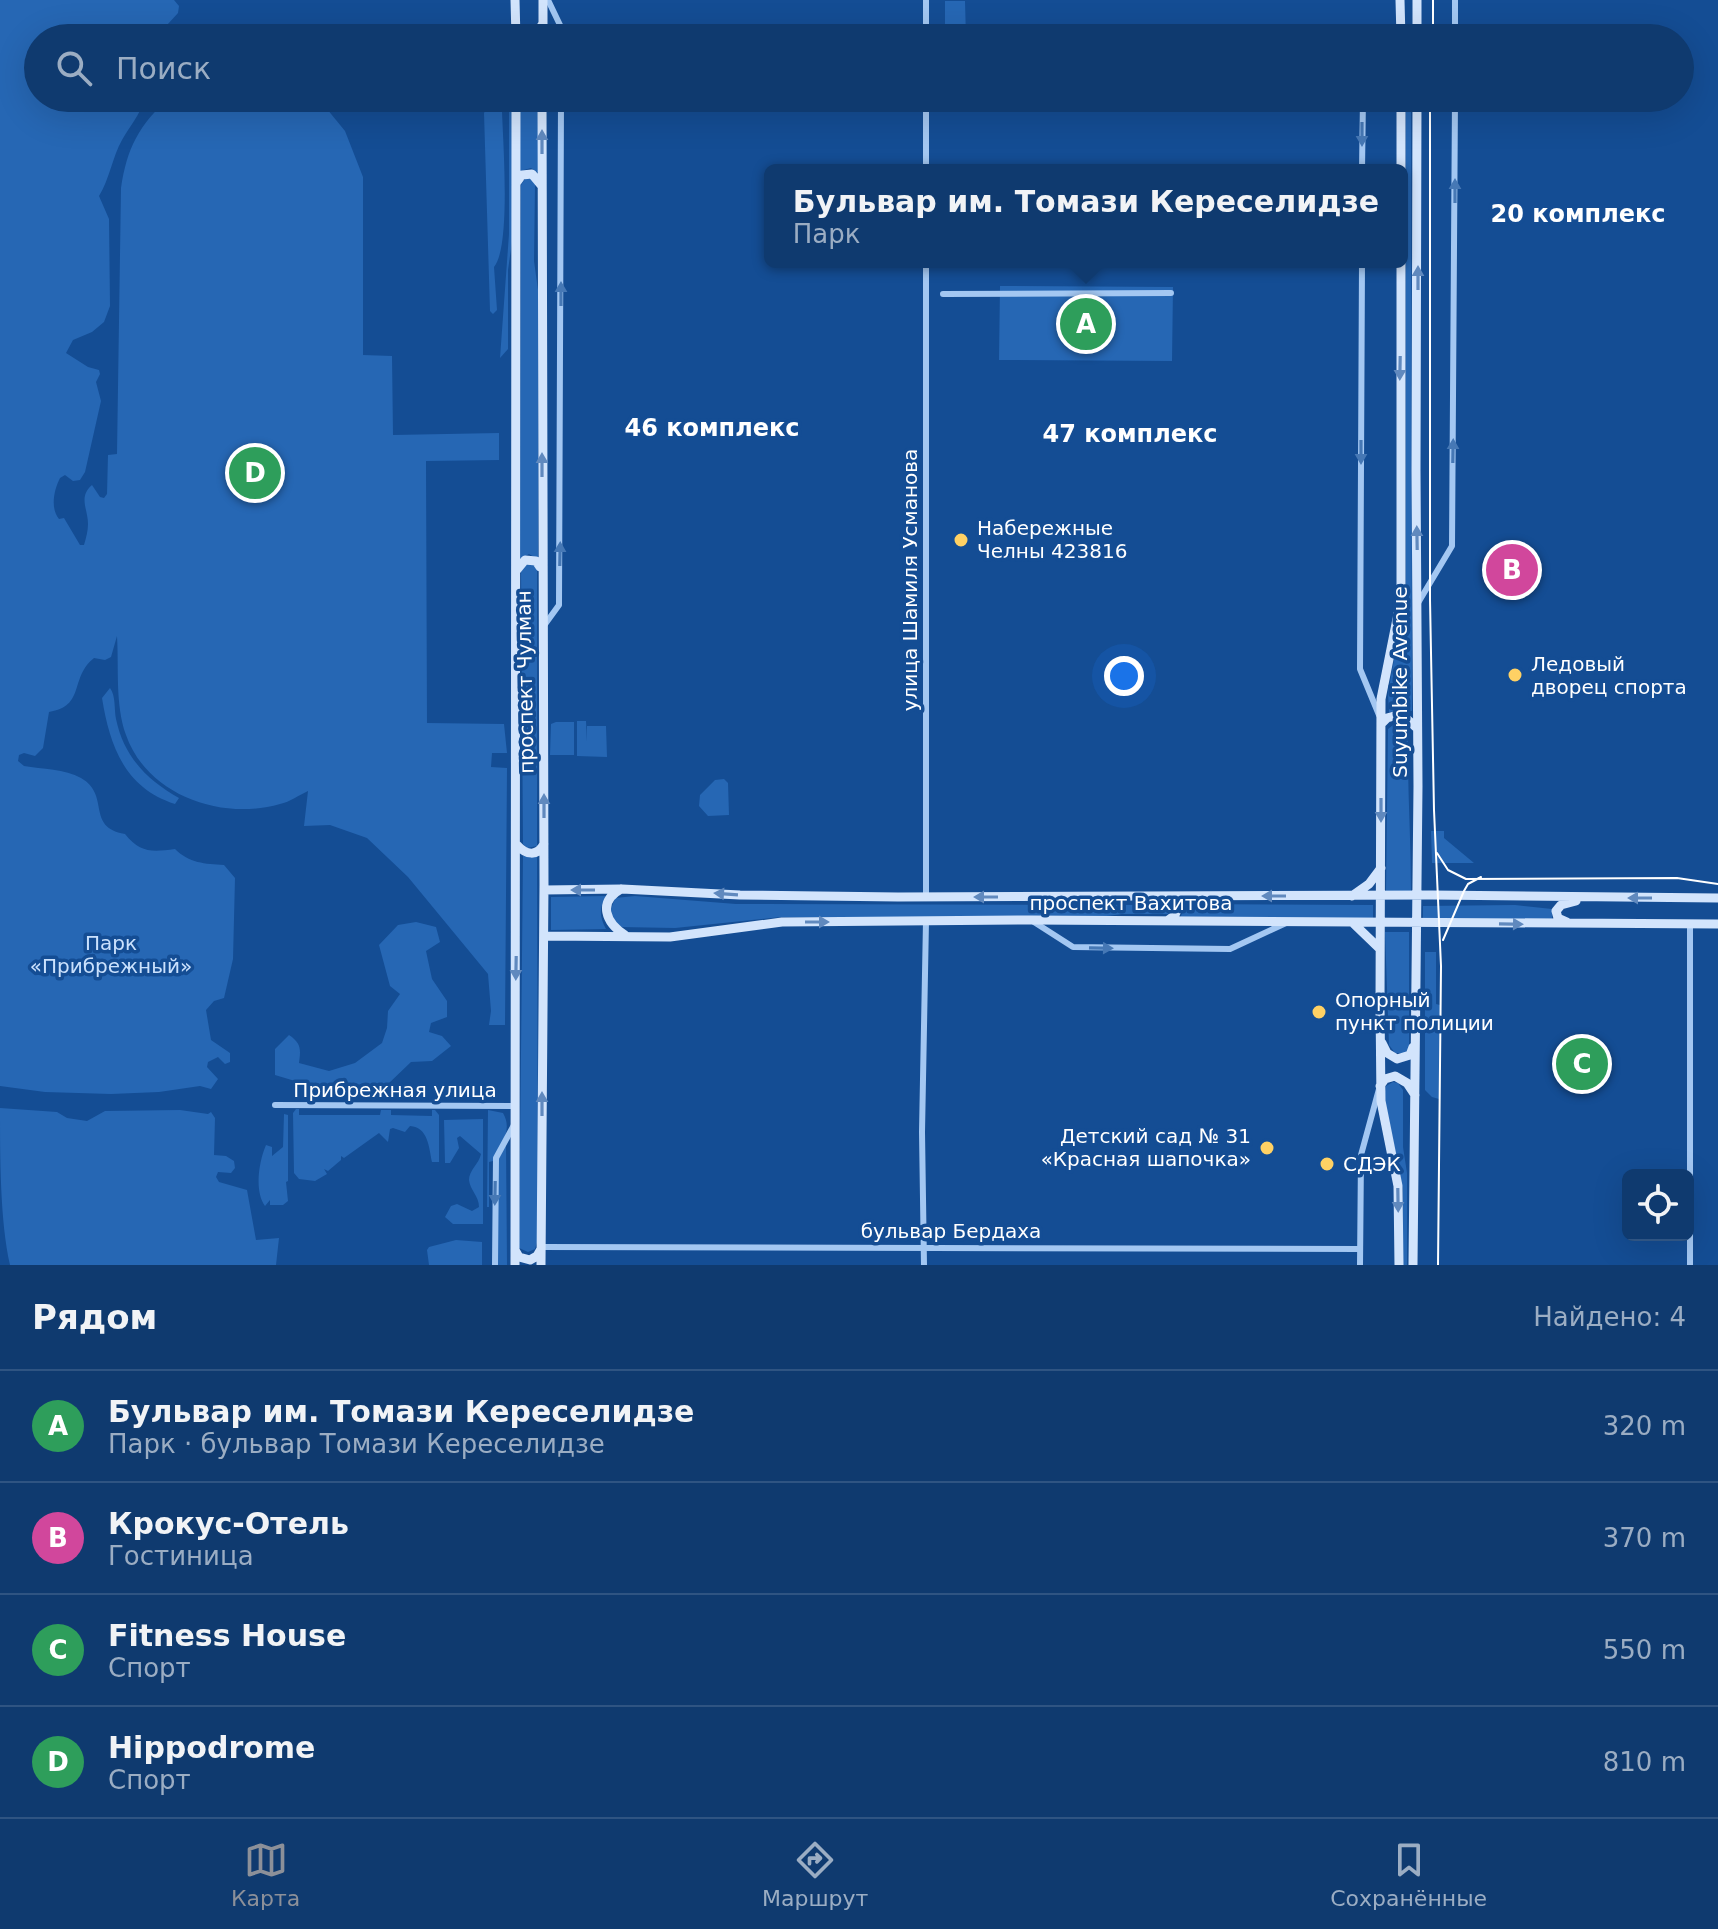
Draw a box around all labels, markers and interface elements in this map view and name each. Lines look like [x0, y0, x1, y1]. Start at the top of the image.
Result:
search box [24, 24, 1694, 112]
icon: search [52, 46, 96, 90]
text: Поиск [116, 51, 211, 86]
one-way arrow [1356, 122, 1369, 147]
one-way arrow [536, 129, 548, 154]
popup [764, 164, 1408, 268]
one-way arrow [1449, 178, 1461, 203]
text: Бульвар им. Томази Кереселидзе [793, 184, 1379, 219]
district label: 20 комплекс [1490, 200, 1666, 228]
text: Парк [793, 219, 860, 249]
one-way arrow [1412, 265, 1424, 290]
one-way arrow [555, 281, 567, 306]
pin: A [1060, 294, 1112, 354]
one-way arrow [1394, 356, 1406, 381]
district label: 46 комплекс [624, 414, 800, 442]
district label: 47 комплекс [1042, 420, 1218, 448]
one-way arrow [1447, 438, 1460, 463]
one-way arrow [1355, 440, 1367, 465]
pin: D [229, 443, 281, 503]
street label: улица Шамиля Усманова [898, 449, 922, 711]
one-way arrow [536, 452, 548, 477]
place label: Набережные Челны 423816 [977, 516, 1127, 563]
one-way arrow [1411, 525, 1423, 550]
marker: Набережные Челны 423816 [952, 531, 970, 549]
pin: B [1486, 540, 1538, 600]
one-way arrow [554, 541, 566, 566]
street label: Suyumbike Avenue [1388, 586, 1412, 778]
street label: проспект Чулман [511, 590, 539, 774]
place label: Ледовый дворец спорта [1531, 652, 1687, 699]
your location [1104, 656, 1144, 696]
marker: Ледовый дворец спорта [1506, 666, 1524, 684]
one-way arrow [537, 793, 550, 818]
one-way arrow [1374, 798, 1387, 823]
one-way arrow [570, 883, 595, 896]
one-way arrow [713, 887, 738, 900]
one-way arrow [1261, 889, 1286, 902]
one-way arrow [973, 891, 998, 903]
street label: проспект Вахитова [1029, 891, 1233, 915]
one-way arrow [1627, 892, 1652, 904]
one-way arrow [805, 916, 830, 928]
one-way arrow [1499, 918, 1524, 930]
park label: Парк «Прибрежный» [30, 931, 192, 978]
one-way arrow [1089, 941, 1114, 954]
one-way arrow [510, 956, 522, 981]
place label: Опорный пункт полиции [1335, 988, 1494, 1035]
marker: Опорный пункт полиции [1310, 1003, 1328, 1021]
pin: C [1556, 1034, 1608, 1094]
street label: Прибрежная улица [293, 1078, 497, 1102]
one-way arrow [536, 1091, 548, 1116]
place label: Детский сад № 31 «Красная шапочка» [1041, 1124, 1251, 1171]
marker: Детский сад № 31 «Красная шапочка» [1258, 1139, 1276, 1157]
place label: СДЭК [1343, 1152, 1401, 1176]
marker: СДЭК [1318, 1155, 1336, 1173]
map controls [1622, 1169, 1694, 1241]
button: locate [1622, 1169, 1694, 1241]
one-way arrow [489, 1181, 502, 1206]
one-way arrow [1392, 1188, 1405, 1213]
street label: бульвар Бердаха [861, 1219, 1041, 1243]
text: Рядом [32, 1297, 157, 1337]
text: Найдено: 4 [1533, 1302, 1686, 1332]
text: Бульвар им. Томази Кереселидзе [108, 1394, 694, 1429]
text: A [48, 1411, 68, 1441]
text: 320 m [1603, 1411, 1686, 1441]
text: Парк · бульвар Томази Кереселидзе [108, 1429, 605, 1459]
text: Крокус-Отель [108, 1506, 349, 1541]
text: B [48, 1523, 68, 1553]
text: 370 m [1603, 1523, 1686, 1553]
text: Гостиница [108, 1541, 254, 1571]
text: Fitness House [108, 1618, 346, 1653]
text: C [48, 1635, 68, 1665]
text: 550 m [1603, 1635, 1686, 1665]
text: Спорт [108, 1653, 191, 1683]
text: Hippodrome [108, 1730, 315, 1765]
text: D [47, 1747, 69, 1777]
text: 810 m [1603, 1747, 1686, 1777]
text: Спорт [108, 1765, 191, 1795]
tab: Карта [231, 1838, 300, 1911]
tab: Маршрут [762, 1838, 868, 1911]
tab: Сохранённые [1330, 1838, 1487, 1911]

